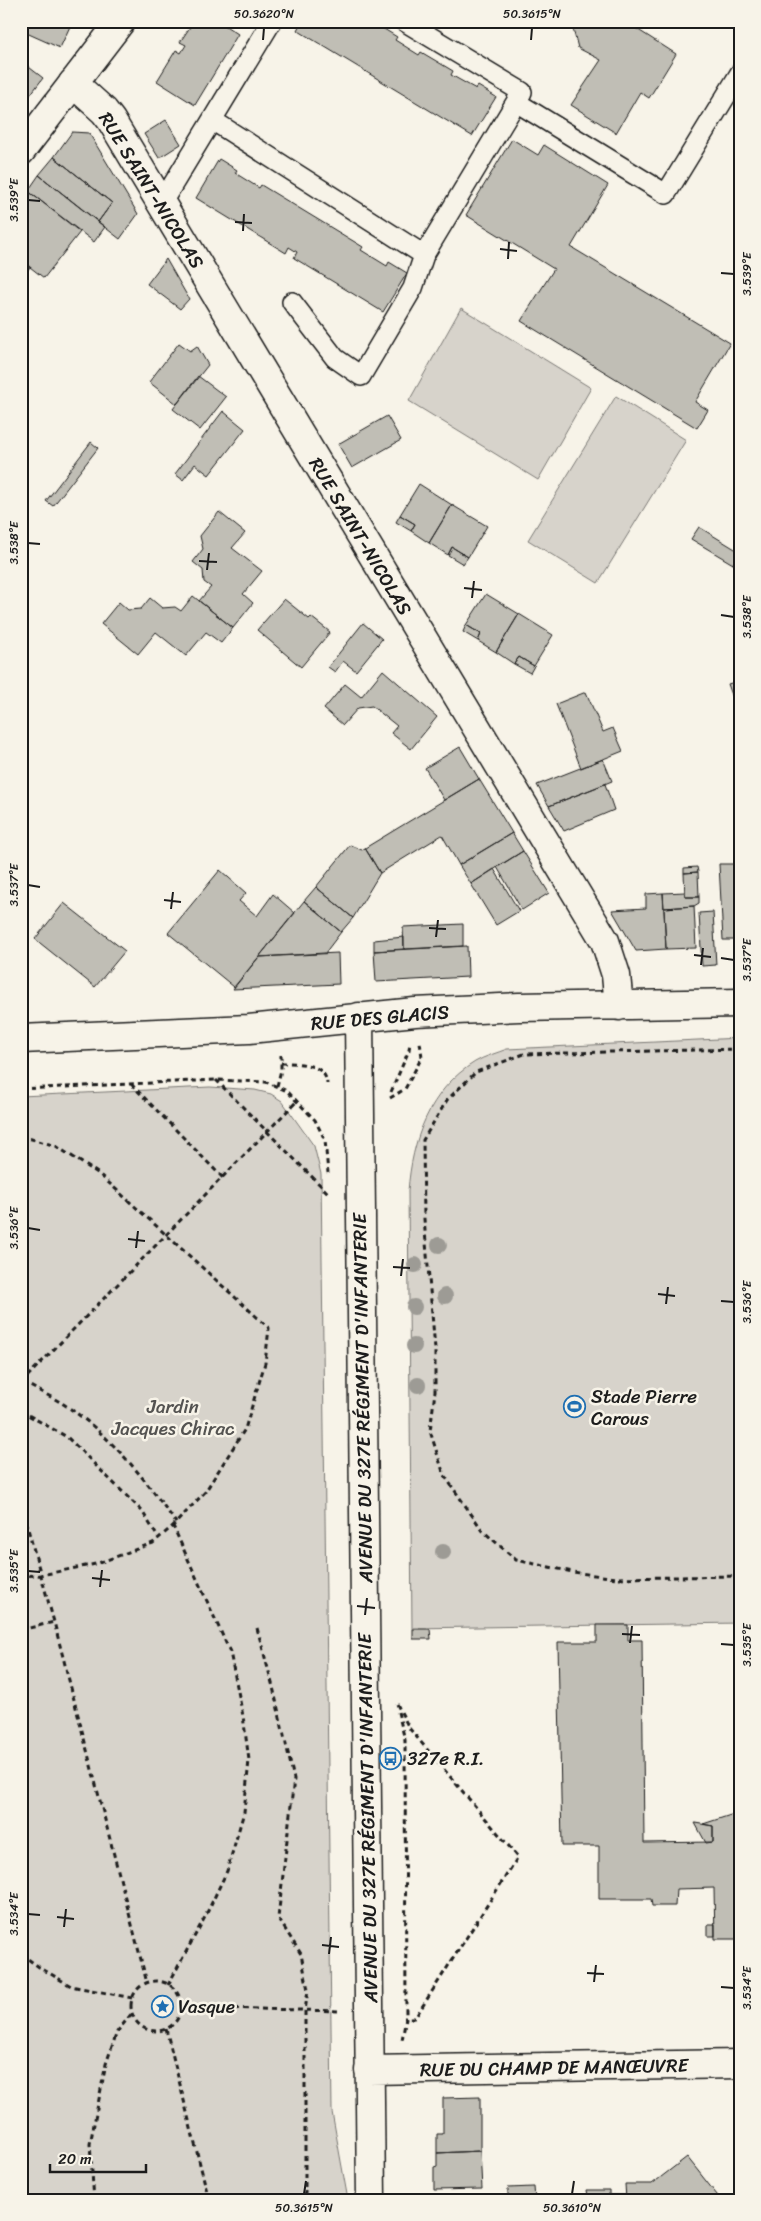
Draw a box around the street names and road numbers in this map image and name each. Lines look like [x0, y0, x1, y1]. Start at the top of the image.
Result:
street label: RUE SAINT-NICOLAS [90, 105, 213, 275]
street label: RUE SAINT-NICOLAS [300, 451, 421, 622]
street label: RUE DES GLACIS [309, 995, 451, 1040]
street label: AVENUE DU 327E RÉGIMENT D'INFANTERIE [343, 1211, 382, 1584]
street label: AVENUE DU 327E RÉGIMENT D'INFANTERIE [348, 1631, 387, 2004]
street label: RUE DU CHAMP DE MANŒUVRE [420, 2049, 690, 2086]

